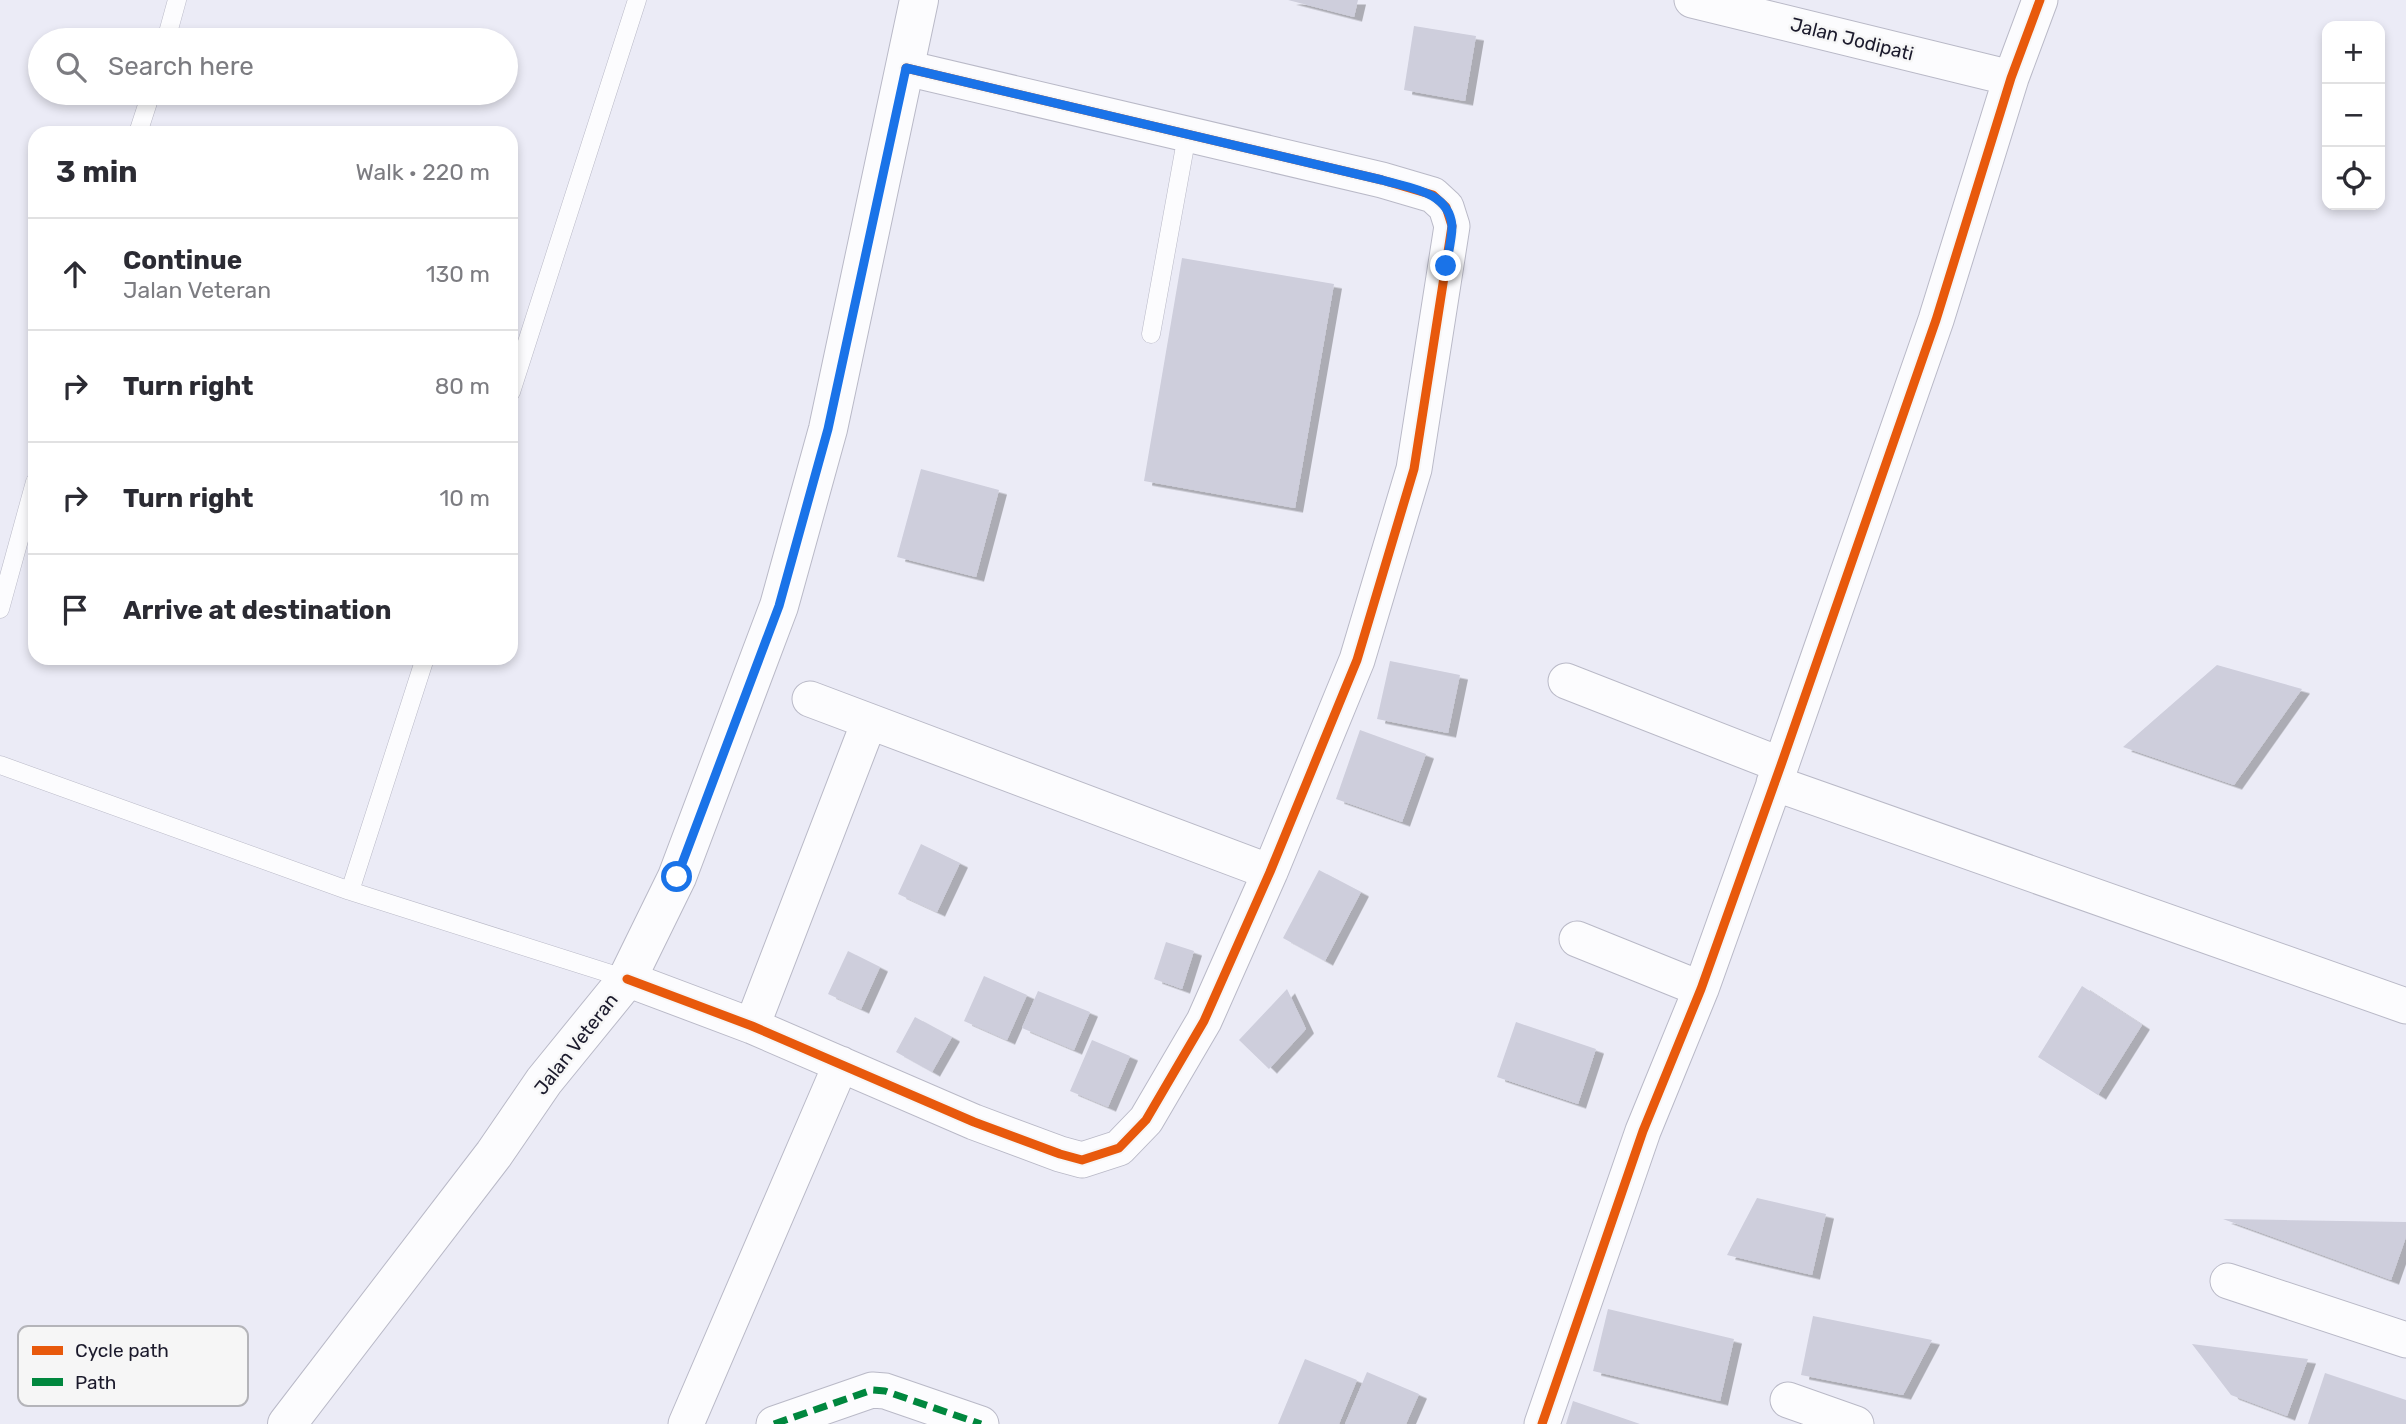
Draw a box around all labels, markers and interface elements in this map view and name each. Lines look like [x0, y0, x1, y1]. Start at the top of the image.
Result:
street label: Jalan Jodipati [1788, 13, 1916, 65]
map controls [2322, 21, 2385, 210]
button: + [2322, 21, 2385, 84]
search box [28, 28, 518, 105]
icon: search [52, 48, 90, 86]
text: Search here [108, 51, 254, 82]
button: − [2322, 84, 2385, 147]
button: locate [2322, 147, 2385, 210]
text: 3 min [56, 154, 138, 190]
text: Walk · 220 m [356, 158, 490, 186]
text: Continue [123, 245, 242, 276]
route end [1430, 250, 1461, 281]
icon: ahead [56, 255, 94, 293]
text: 130 m [426, 260, 490, 288]
text: Jalan Veteran [123, 276, 271, 304]
icon: right [56, 367, 94, 405]
text: Turn right [123, 371, 253, 402]
text: 80 m [435, 372, 490, 400]
icon: right [56, 479, 94, 517]
text: Turn right [123, 483, 253, 514]
text: 10 m [439, 484, 490, 512]
icon: arrive [56, 591, 94, 629]
text: Arrive at destination [123, 595, 391, 626]
route start [661, 861, 692, 892]
street label: Jalan Veteran [529, 989, 623, 1099]
legend [18, 1326, 248, 1406]
text: Cycle path [75, 1339, 169, 1362]
text: Path [75, 1371, 116, 1394]

